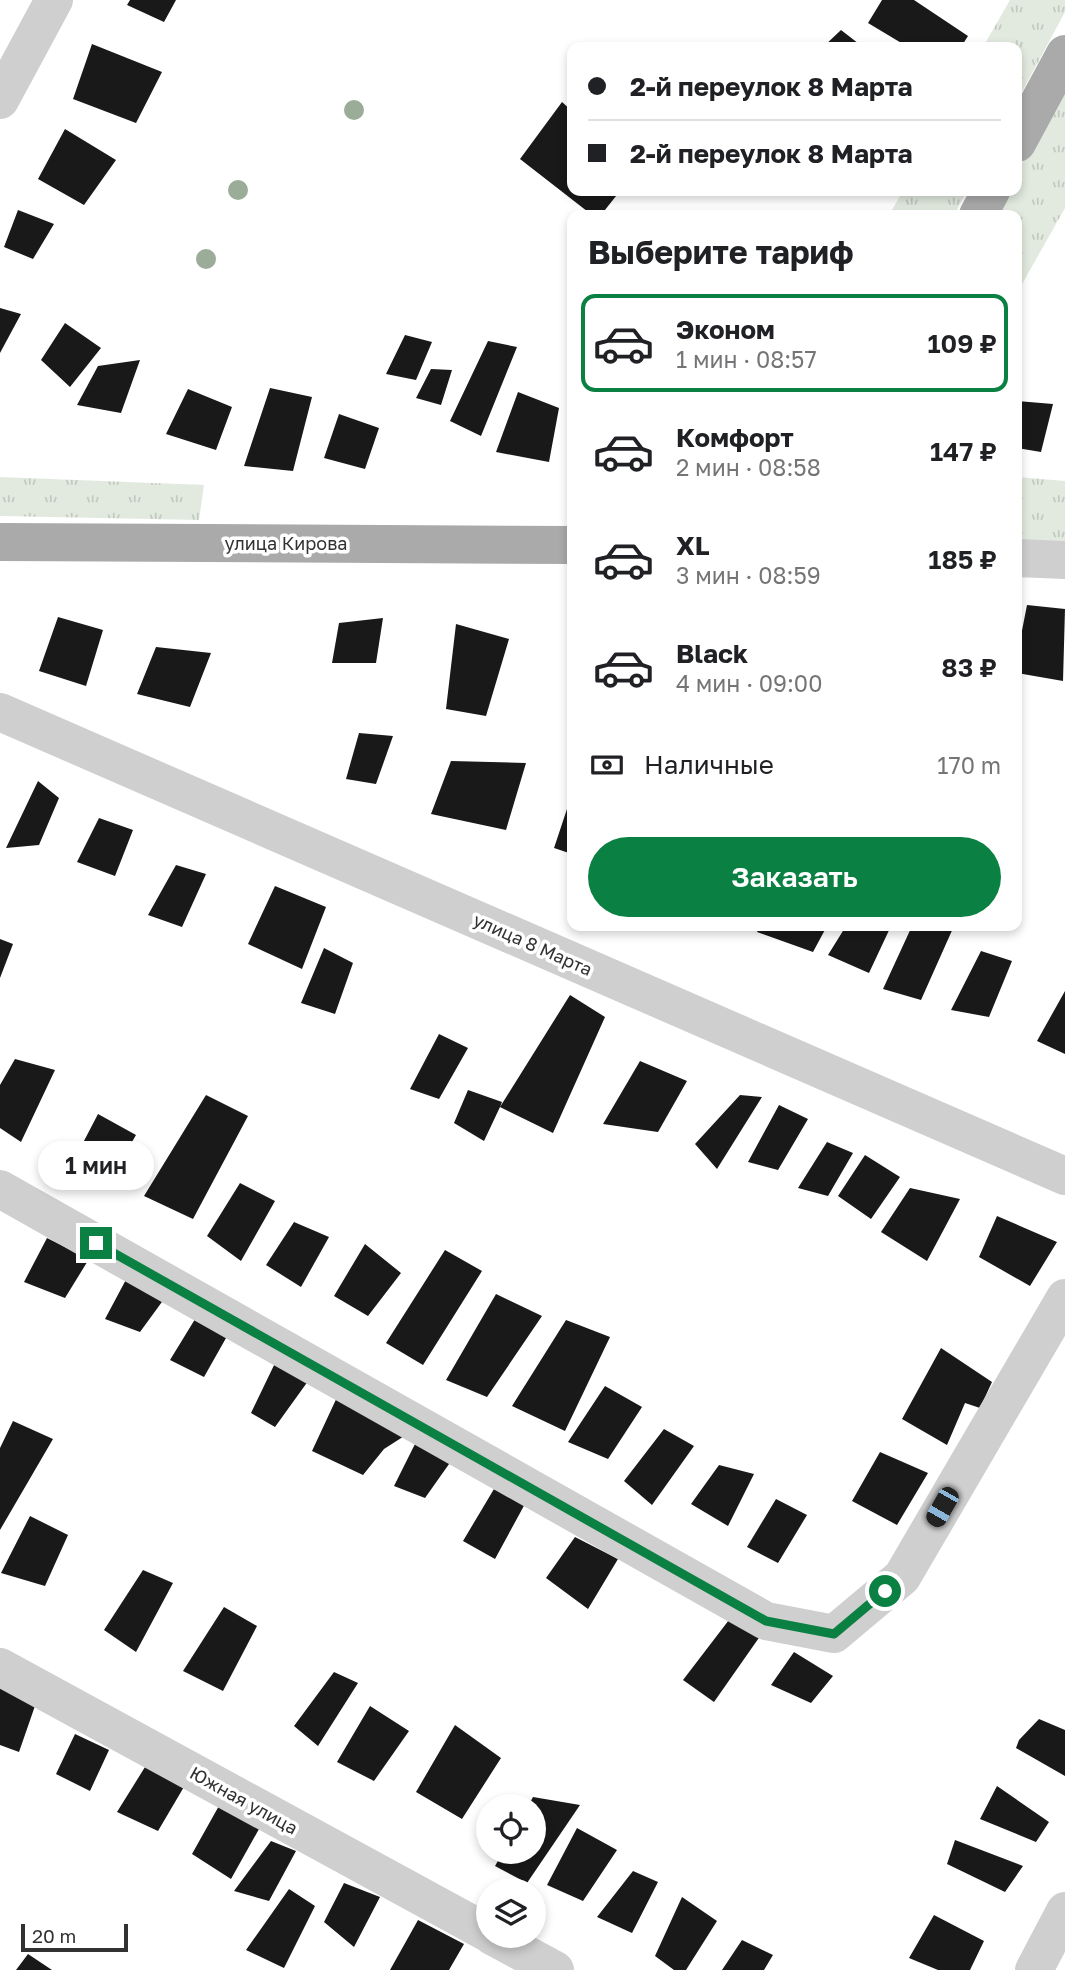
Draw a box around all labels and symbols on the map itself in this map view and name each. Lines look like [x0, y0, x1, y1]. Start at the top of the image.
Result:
street label: улица Кирова [224, 532, 348, 554]
street label: улица 8 Марта [470, 908, 596, 980]
callout: 1 мин [38, 1142, 154, 1190]
route end [80, 1227, 112, 1259]
car [923, 1484, 962, 1530]
route start [869, 1575, 901, 1607]
street label: Южная улица [186, 1761, 302, 1839]
scale bar [21, 1921, 128, 1953]

